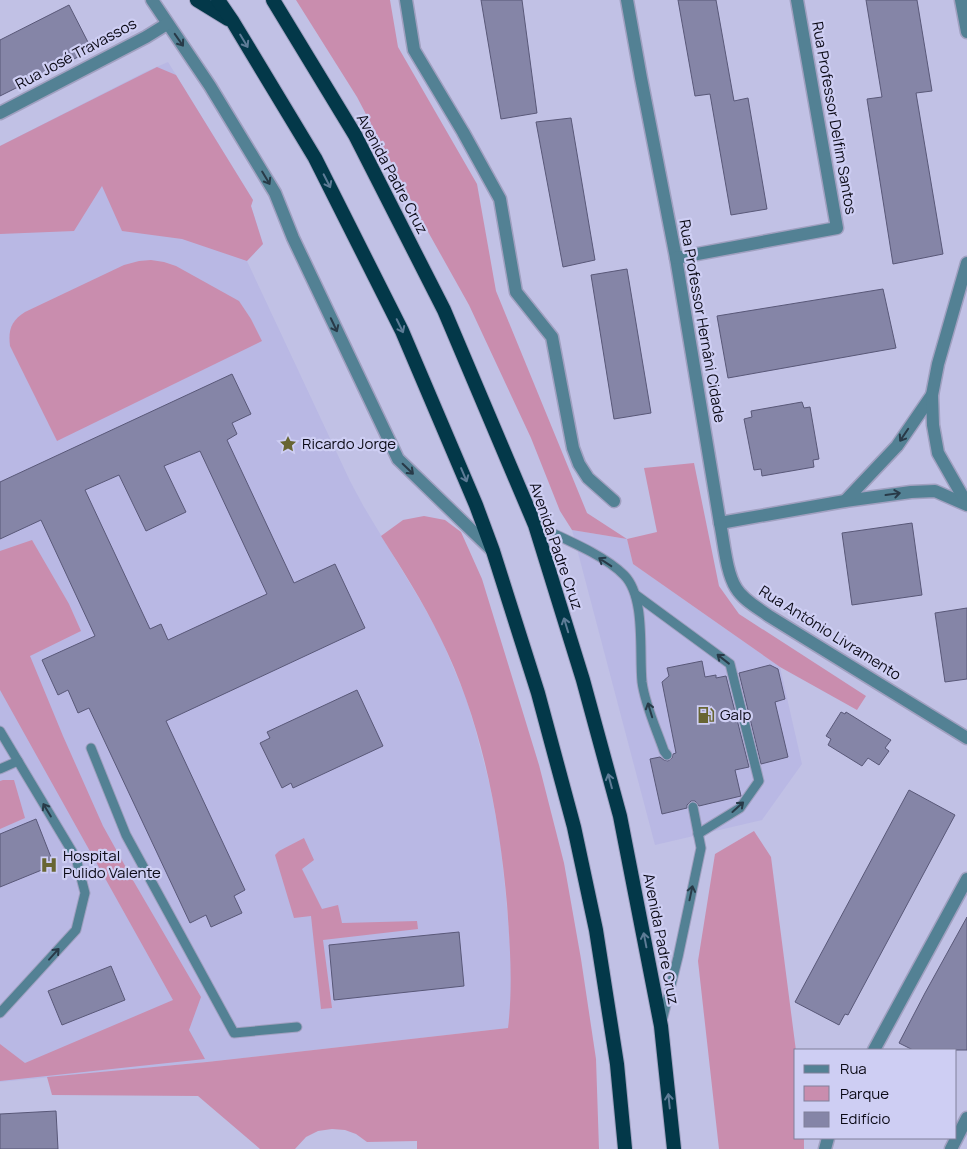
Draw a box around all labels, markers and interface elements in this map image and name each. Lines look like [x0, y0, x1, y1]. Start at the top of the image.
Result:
street label: Rua José Travassos [12, 13, 140, 94]
street label: Rua Professor Delfim Santos [807, 20, 862, 216]
one-way arrow [174, 33, 184, 47]
one-way arrow [240, 33, 250, 47]
street label: Avenida Padre Cruz [352, 110, 433, 238]
one-way arrow [261, 170, 271, 184]
one-way arrow [322, 173, 332, 188]
street label: Rua Professor Hernâni Cidade [674, 218, 731, 424]
one-way arrow [330, 317, 339, 332]
one-way arrow [396, 318, 405, 333]
one-way arrow [899, 428, 909, 442]
place label: Ricardo Jorge [302, 433, 396, 454]
place icon: Ricardo Jorge [278, 434, 298, 454]
one-way arrow [402, 463, 414, 475]
one-way arrow [459, 467, 469, 482]
street label: Avenida Padre Cruz [525, 479, 588, 612]
one-way arrow [885, 489, 901, 499]
one-way arrow [599, 556, 613, 566]
street label: Rua António Livramento [755, 580, 905, 685]
one-way arrow [560, 617, 570, 633]
one-way arrow [717, 654, 730, 665]
one-way arrow [644, 702, 654, 718]
place label: Galp [720, 704, 751, 725]
fuel station icon: Galp [696, 705, 716, 725]
one-way arrow [605, 774, 615, 790]
one-way arrow [732, 801, 745, 813]
one-way arrow [42, 804, 52, 818]
place label: Hospital Pulido Valente [63, 845, 161, 883]
hospital icon: Hospital Pulido Valente [39, 855, 59, 875]
street label: Avenida Padre Cruz [638, 871, 685, 1006]
one-way arrow [687, 886, 697, 902]
one-way arrow [639, 932, 649, 948]
one-way arrow [48, 948, 60, 961]
legend [794, 1049, 957, 1139]
text: Rua [840, 1058, 867, 1079]
text: Parque [840, 1083, 889, 1104]
one-way arrow [664, 1093, 674, 1109]
text: Edifício [840, 1108, 891, 1129]

